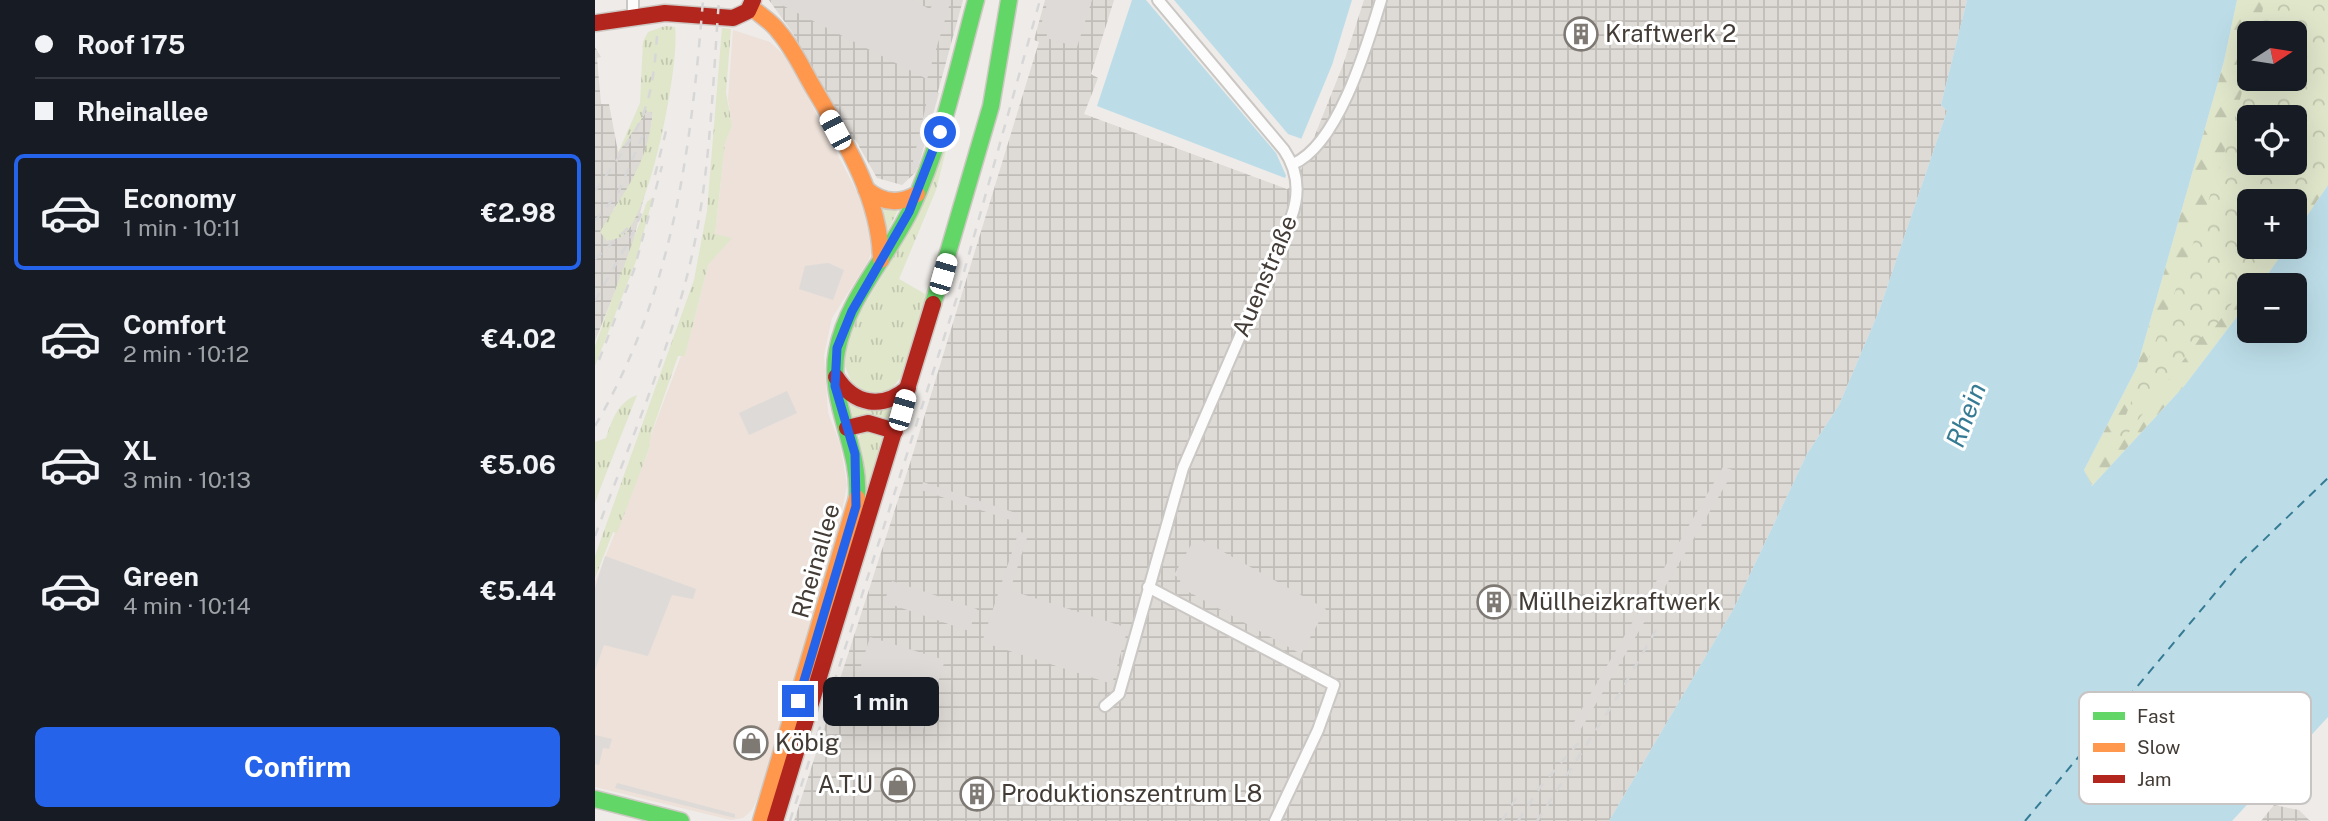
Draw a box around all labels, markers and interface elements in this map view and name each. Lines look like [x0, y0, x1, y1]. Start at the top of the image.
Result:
building icon: Kraftwerk 2 [1562, 15, 1600, 53]
place label: Kraftwerk 2 [1605, 19, 1736, 47]
north arrow [2237, 21, 2307, 91]
map controls [2237, 21, 2307, 343]
text: Roof 175 [77, 29, 185, 60]
text: Rheinallee [77, 96, 208, 127]
button: locate [2237, 105, 2307, 175]
car [816, 107, 855, 153]
route start [924, 116, 956, 148]
icon: car [39, 181, 102, 244]
text: Economy [123, 183, 236, 214]
button: + [2237, 189, 2307, 259]
text: €2.98 [481, 197, 556, 228]
street label: Auenstraße [1226, 211, 1302, 341]
text: 1 min · 10:11 [123, 214, 241, 241]
car [928, 251, 959, 297]
button: − [2237, 273, 2307, 343]
icon: car [39, 307, 102, 370]
text: Comfort [123, 309, 226, 340]
text: €4.02 [482, 323, 556, 354]
text: 2 min · 10:12 [123, 340, 249, 367]
water label: Rhein [1939, 378, 1992, 451]
car [887, 387, 918, 433]
icon: car [39, 433, 102, 496]
text: XL [123, 435, 157, 466]
text: €5.06 [481, 449, 556, 480]
text: 3 min · 10:13 [123, 466, 251, 493]
street label: Rheinallee [785, 500, 845, 621]
icon: car [39, 559, 102, 622]
text: Green [123, 561, 199, 592]
text: €5.44 [480, 575, 556, 606]
building icon: Müllheizkraftwerk [1475, 583, 1513, 621]
place label: Müllheizkraftwerk [1518, 587, 1721, 615]
text: 4 min · 10:14 [123, 592, 251, 619]
callout: 1 min [823, 676, 938, 726]
route end [782, 685, 814, 717]
text: 1 min [853, 688, 909, 715]
legend [2079, 692, 2311, 804]
text: Fast [2137, 705, 2175, 727]
shop icon: Köbig [732, 724, 770, 762]
button: Confirm [35, 727, 560, 807]
place label: Köbig [775, 728, 839, 756]
text: Slow [2137, 736, 2181, 758]
shop icon: A.T.U [879, 766, 917, 804]
text: Jam [2137, 768, 2171, 790]
place label: A.T.U [818, 770, 873, 798]
building icon: Produktionszentrum L8 [958, 775, 996, 813]
place label: Produktionszentrum L8 [1001, 779, 1262, 807]

